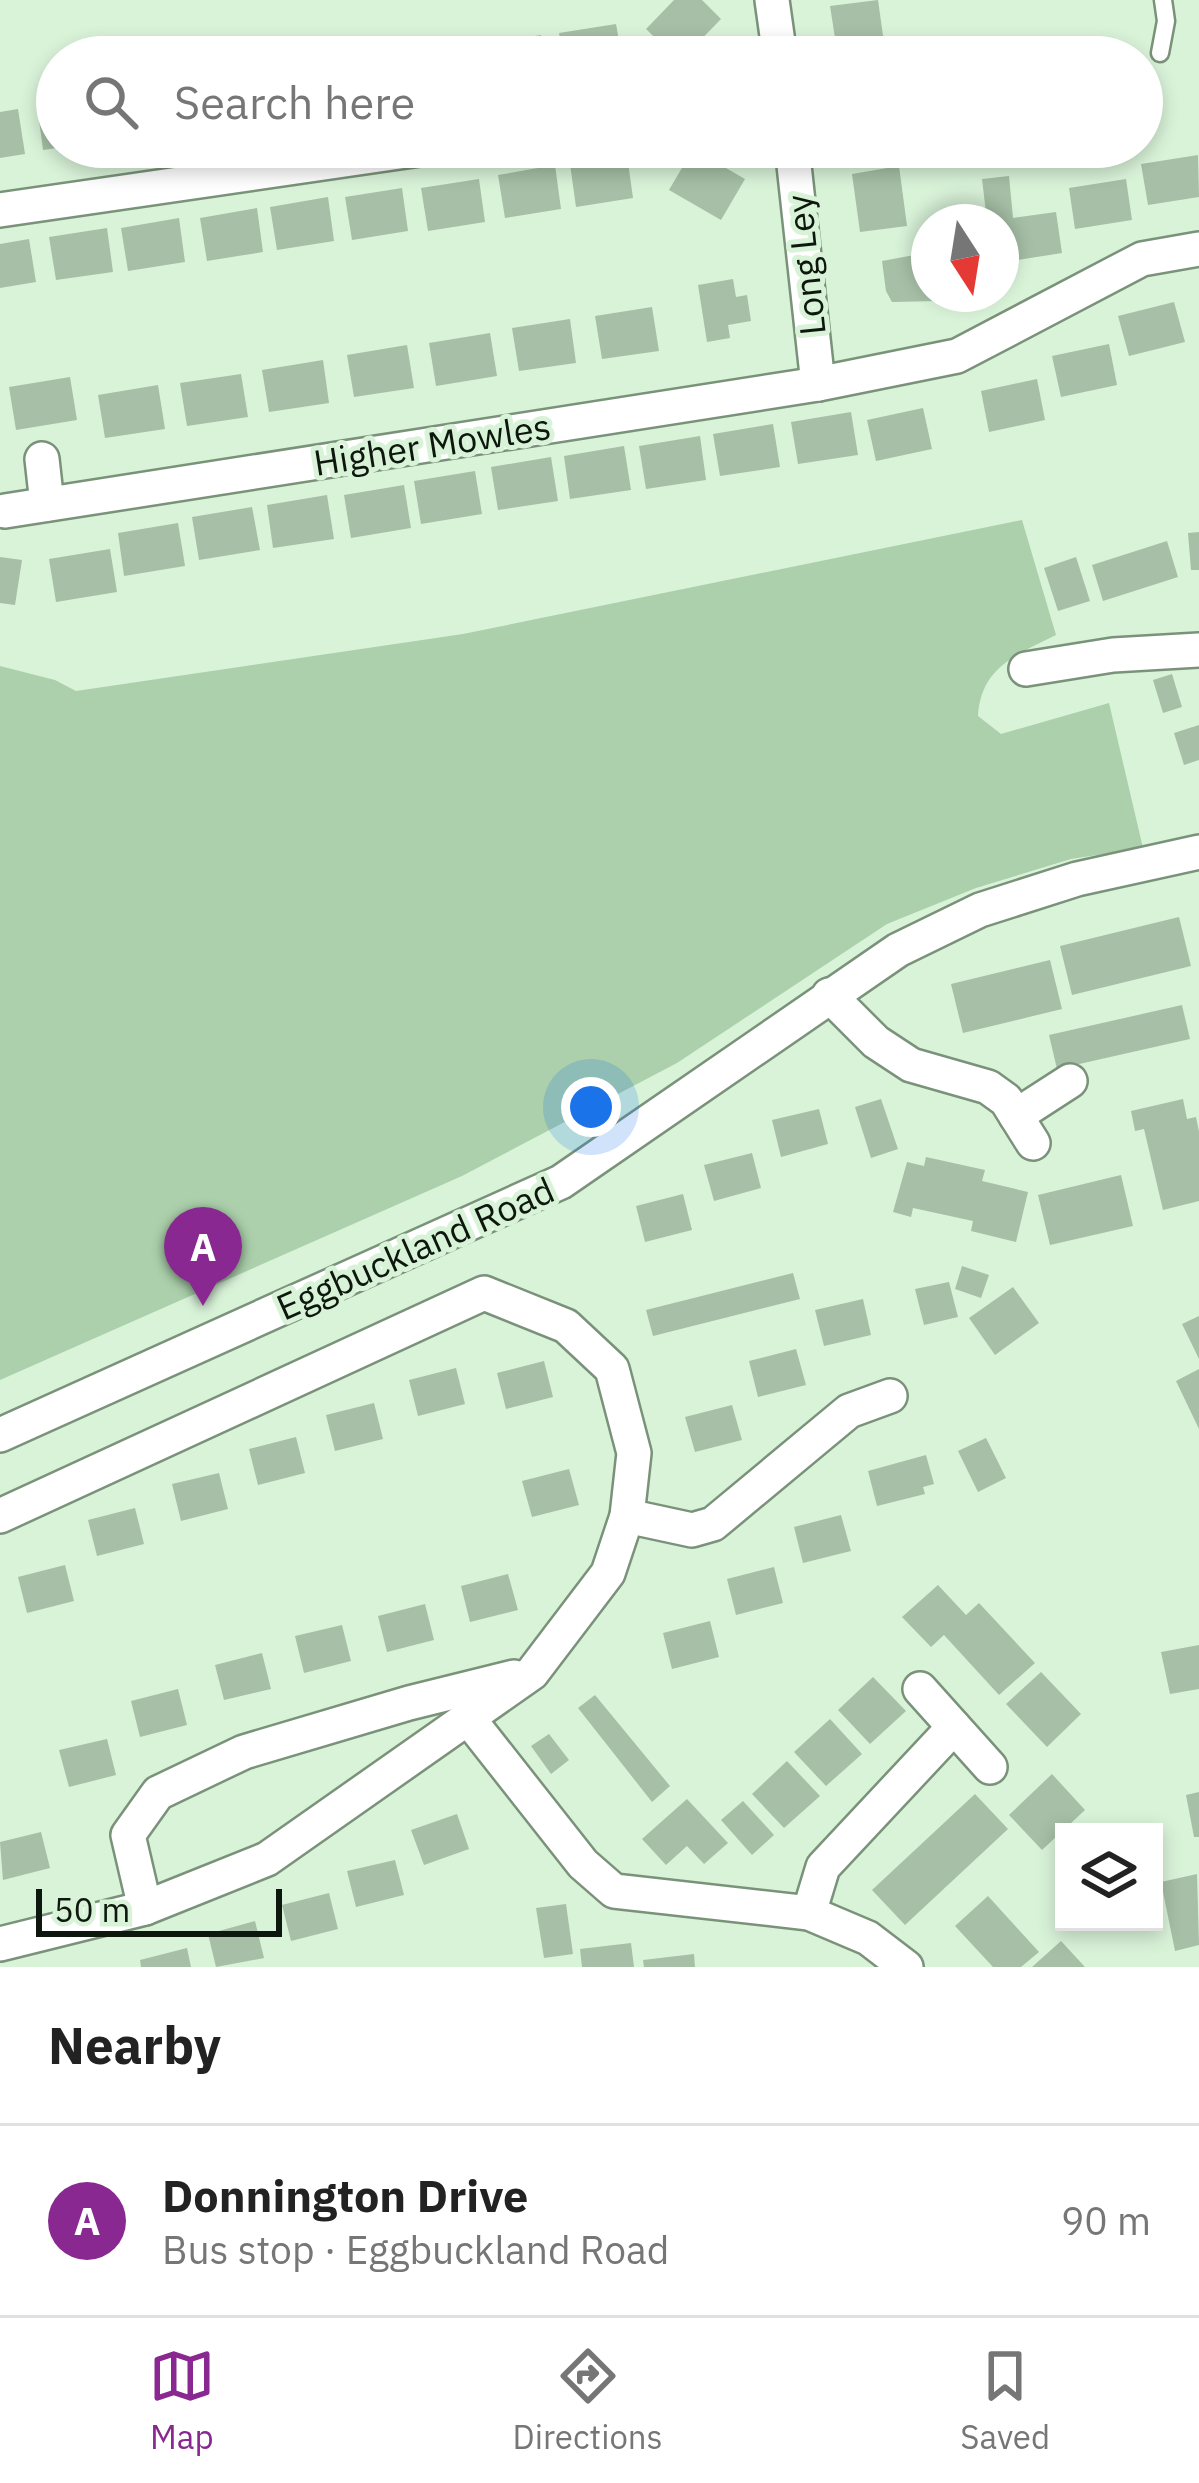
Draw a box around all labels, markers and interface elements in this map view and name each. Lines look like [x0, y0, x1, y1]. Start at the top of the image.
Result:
search box [36, 36, 1163, 168]
icon: search [78, 69, 144, 135]
text: Search here [174, 73, 415, 131]
street label: Long Ley [774, 192, 836, 338]
north arrow [911, 204, 1019, 312]
street label: Higher Mowles [310, 402, 554, 486]
your location [561, 1077, 621, 1137]
street label: Eggbuckland Road [269, 1166, 561, 1330]
pin: A [164, 1207, 242, 1306]
map controls [1055, 1823, 1163, 1931]
button: layers [1055, 1823, 1163, 1931]
scale bar [36, 1883, 282, 1936]
text: 50 m [54, 1888, 130, 1931]
text: Nearby [48, 2012, 221, 2078]
text: Donnington Drive [162, 2166, 528, 2224]
text: A [74, 2195, 100, 2246]
text: 90 m [1061, 2195, 1151, 2246]
text: Bus stop · Eggbuckland Road [162, 2224, 669, 2275]
tab: Map [149, 2343, 215, 2458]
tab: Directions [513, 2343, 663, 2458]
tab: Saved [960, 2343, 1050, 2458]

